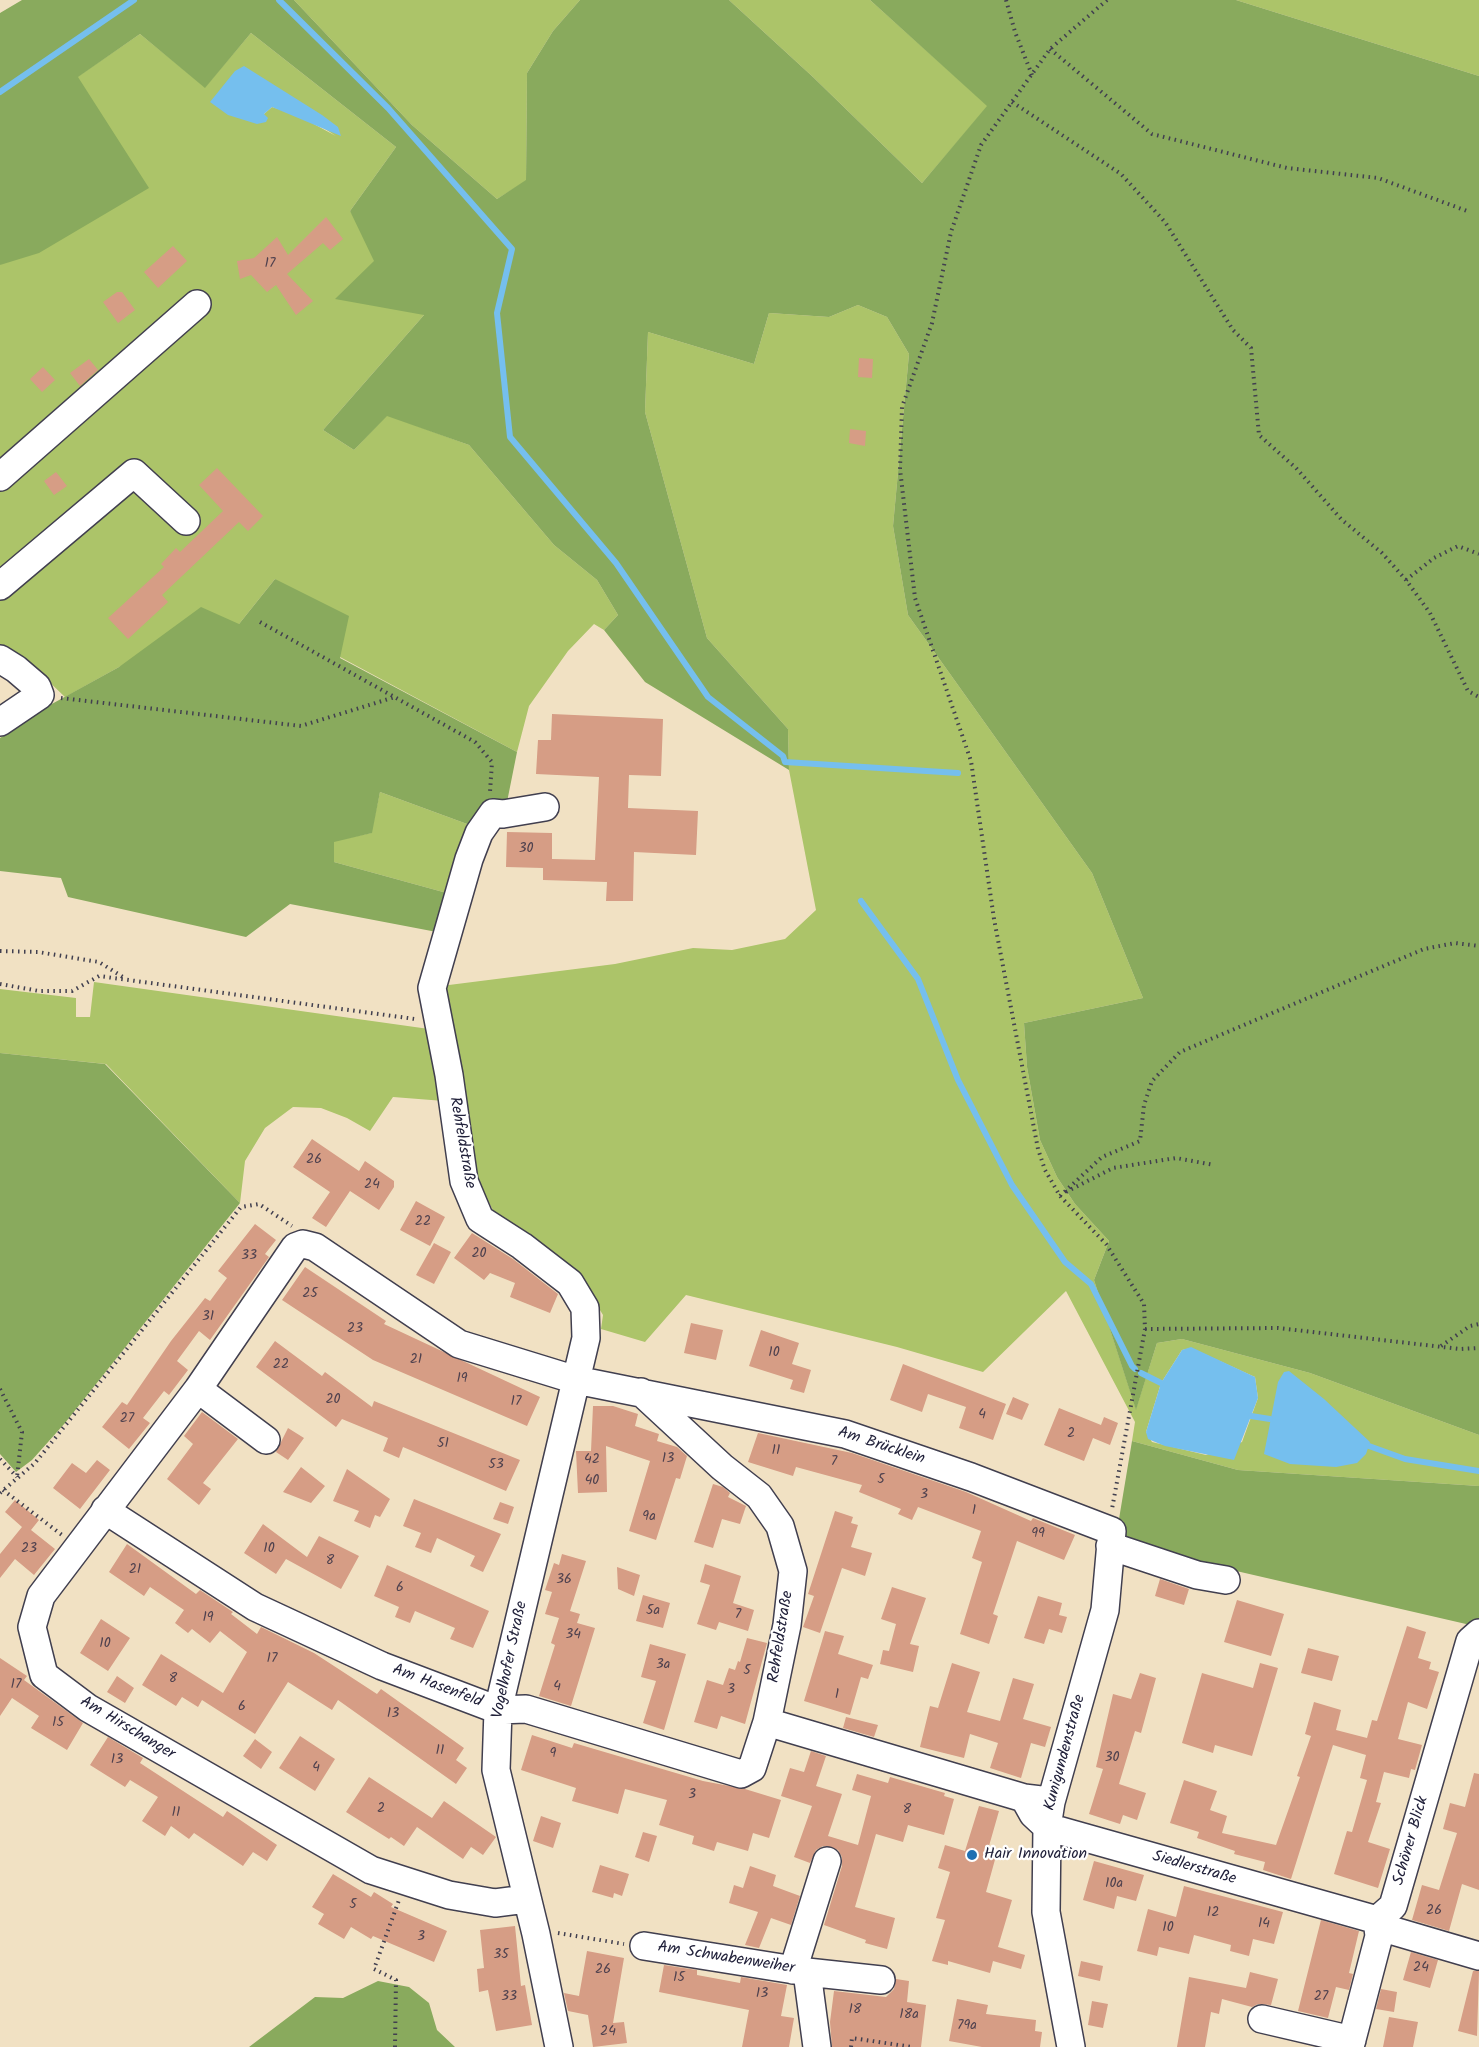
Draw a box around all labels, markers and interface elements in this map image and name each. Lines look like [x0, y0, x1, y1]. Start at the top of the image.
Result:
house number: 17 [265, 257, 275, 273]
house number: 30 [519, 842, 533, 858]
street label: Rehfeldstraße [444, 1096, 478, 1190]
house number: 26 [306, 1153, 322, 1169]
house number: 24 [364, 1178, 380, 1194]
house number: 22 [415, 1215, 431, 1231]
house number: 20 [471, 1247, 487, 1263]
house number: 33 [241, 1249, 257, 1265]
house number: 25 [302, 1287, 318, 1303]
house number: 31 [202, 1310, 214, 1326]
house number: 23 [347, 1322, 363, 1338]
house number: 10 [768, 1346, 780, 1362]
house number: 21 [410, 1353, 422, 1369]
house number: 22 [273, 1358, 289, 1374]
house number: 19 [456, 1372, 468, 1388]
house number: 20 [325, 1393, 341, 1409]
house number: 17 [511, 1395, 521, 1411]
house number: 4 [978, 1408, 986, 1424]
house number: 27 [120, 1412, 134, 1428]
street label: Am Brücklein [835, 1424, 927, 1470]
house number: 2 [1067, 1427, 1075, 1443]
house number: 51 [437, 1437, 449, 1453]
house number: 11 [772, 1444, 780, 1460]
house number: 13 [662, 1452, 674, 1468]
house number: 42 [584, 1453, 600, 1469]
house number: 7 [831, 1455, 837, 1471]
house number: 53 [488, 1458, 504, 1474]
house number: 5 [877, 1473, 885, 1489]
house number: 40 [585, 1474, 599, 1490]
house number: 3 [920, 1488, 928, 1504]
house number: 1 [972, 1504, 976, 1520]
house number: 9a [642, 1510, 656, 1526]
house number: 99 [1031, 1527, 1045, 1543]
house number: 23 [21, 1542, 37, 1558]
house number: 10 [263, 1542, 275, 1558]
house number: 8 [326, 1554, 334, 1570]
house number: 21 [129, 1563, 141, 1579]
house number: 36 [556, 1573, 572, 1589]
house number: 6 [396, 1581, 404, 1597]
street label: Rehfeldstraße [765, 1590, 799, 1684]
street label: Vogelhofer Straße [489, 1600, 533, 1720]
house number: 5a [646, 1604, 660, 1620]
house number: 7 [735, 1608, 741, 1624]
house number: 19 [202, 1611, 214, 1627]
house number: 34 [565, 1628, 581, 1644]
house number: 10 [99, 1637, 111, 1653]
house number: 17 [267, 1652, 277, 1668]
house number: 3a [656, 1658, 670, 1674]
street label: Am Hasenfeld [389, 1661, 485, 1713]
house number: 5 [743, 1664, 751, 1680]
house number: 8 [169, 1672, 177, 1688]
house number: 17 [11, 1678, 21, 1694]
house number: 4 [553, 1680, 561, 1696]
house number: 3 [727, 1683, 735, 1699]
house number: 1 [835, 1688, 839, 1704]
street label: Am Hirschanger [76, 1693, 178, 1765]
street label: Kunigundenstraße [1041, 1693, 1091, 1813]
house number: 6 [238, 1700, 246, 1716]
house number: 13 [387, 1707, 399, 1723]
house number: 15 [52, 1716, 64, 1732]
house number: 11 [436, 1744, 444, 1760]
house number: 9 [550, 1747, 556, 1763]
house number: 30 [1105, 1751, 1119, 1767]
house number: 13 [111, 1753, 123, 1769]
house number: 4 [312, 1761, 320, 1777]
house number: 3 [688, 1788, 696, 1804]
street label: Schöner Blick [1390, 1794, 1434, 1888]
house number: 2 [377, 1802, 385, 1818]
house number: 8 [903, 1803, 911, 1819]
house number: 11 [172, 1806, 180, 1822]
place label: Hair Innovation [984, 1845, 1087, 1865]
marker: Hair Innovation [965, 1848, 979, 1862]
street label: Siedlerstraße [1150, 1848, 1238, 1890]
house number: 10a [1105, 1877, 1123, 1893]
house number: 5 [349, 1898, 357, 1914]
house number: 26 [1426, 1904, 1442, 1920]
house number: 12 [1207, 1906, 1219, 1922]
house number: 14 [1258, 1917, 1270, 1933]
house number: 10 [1162, 1921, 1174, 1937]
house number: 3 [417, 1930, 425, 1946]
street label: Am Schwabenweiher [656, 1939, 796, 1979]
house number: 35 [493, 1948, 509, 1964]
house number: 24 [1413, 1961, 1429, 1977]
house number: 26 [595, 1963, 611, 1979]
house number: 15 [673, 1971, 685, 1987]
house number: 13 [756, 1987, 768, 2003]
house number: 33 [501, 1990, 517, 2006]
house number: 27 [1314, 1990, 1328, 2006]
house number: 18 [849, 2003, 861, 2019]
house number: 18a [899, 2008, 919, 2024]
house number: 79a [957, 2019, 977, 2035]
house number: 24 [600, 2025, 616, 2041]

